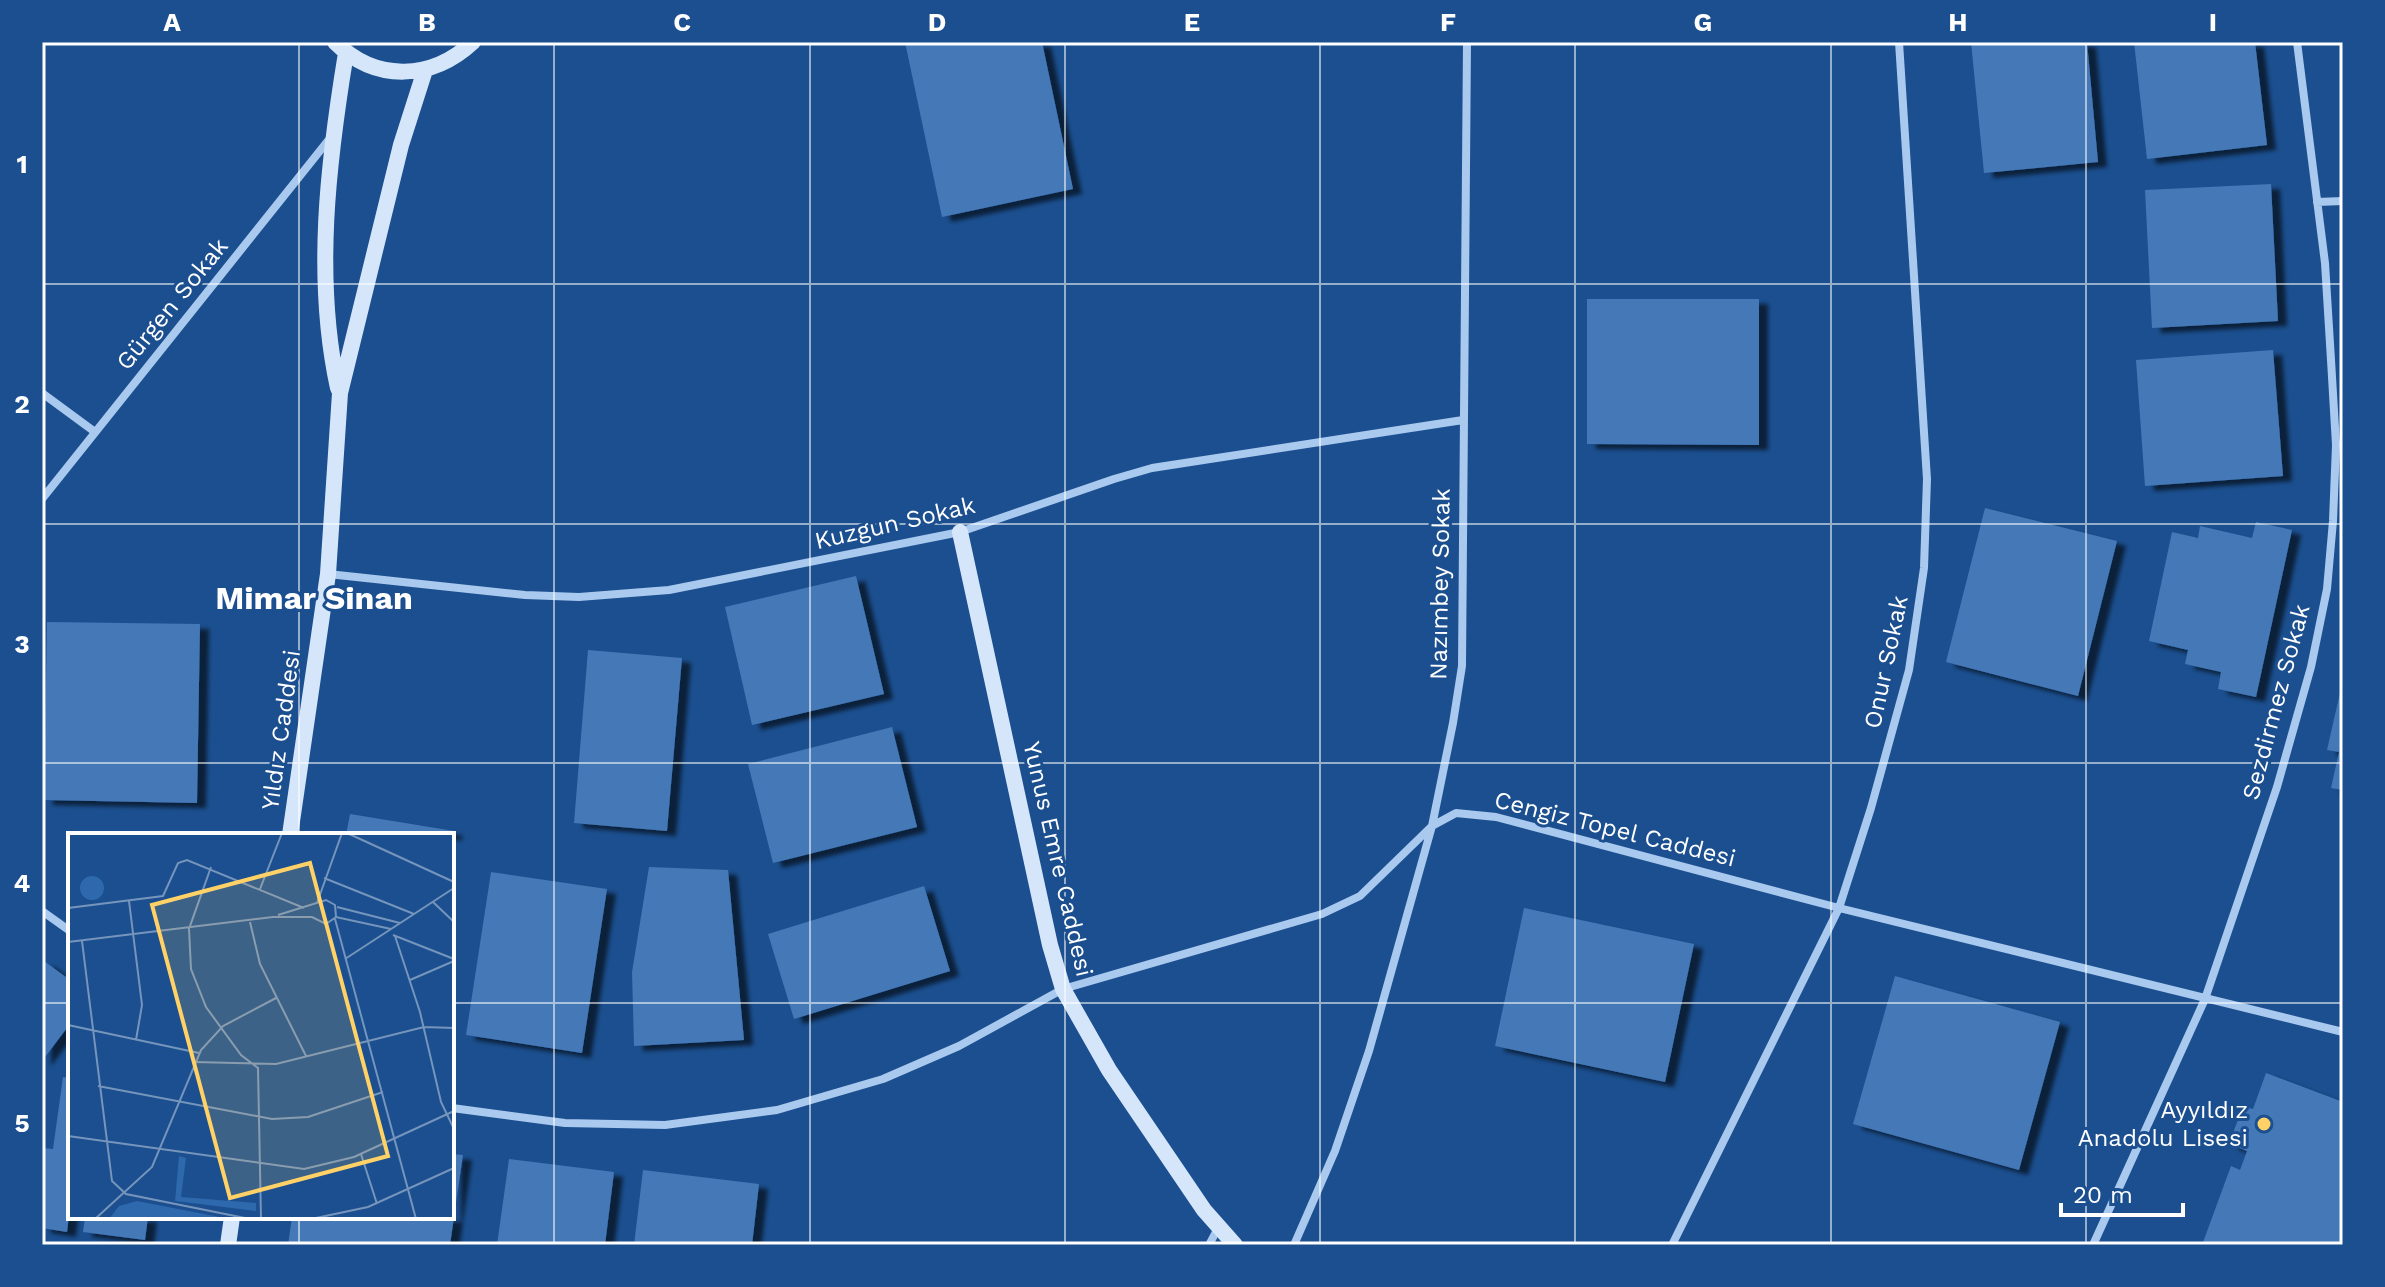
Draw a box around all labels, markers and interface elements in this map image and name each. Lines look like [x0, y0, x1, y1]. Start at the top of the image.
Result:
text: A [163, 7, 181, 37]
text: B [418, 7, 436, 37]
text: C [673, 7, 691, 37]
text: D [928, 7, 946, 37]
text: E [1184, 7, 1200, 37]
text: F [1440, 7, 1456, 37]
text: G [1694, 7, 1712, 37]
text: H [1948, 7, 1968, 37]
text: I [2209, 7, 2217, 37]
text: 1 [16, 149, 28, 179]
street label: Gürgen Sokak [110, 232, 234, 376]
text: 2 [14, 389, 30, 419]
street label: Nazımbey Sokak [1424, 488, 1456, 680]
street label: Kuzgun Sokak [812, 491, 978, 555]
district label: Mimar Sinan [215, 579, 413, 617]
street label: Onur Sokak [1858, 593, 1914, 731]
street label: Sezdirmez Sokak [2236, 601, 2316, 803]
text: 3 [14, 629, 30, 659]
street label: Yıldız Caddesi [256, 648, 306, 812]
street label: Yunus Emre Caddesi [1017, 739, 1099, 979]
street label: Cengiz Topel Caddesi [1492, 785, 1738, 873]
inset map [68, 833, 454, 1219]
text: 4 [14, 868, 31, 898]
place label: Ayyıldız Anadolu Lisesi [2078, 1096, 2248, 1152]
text: 5 [14, 1108, 30, 1138]
marker: Ayyıldız Anadolu Lisesi [2255, 1115, 2273, 1133]
scale bar [2061, 1167, 2183, 1217]
text: 20 m [2073, 1181, 2133, 1209]

